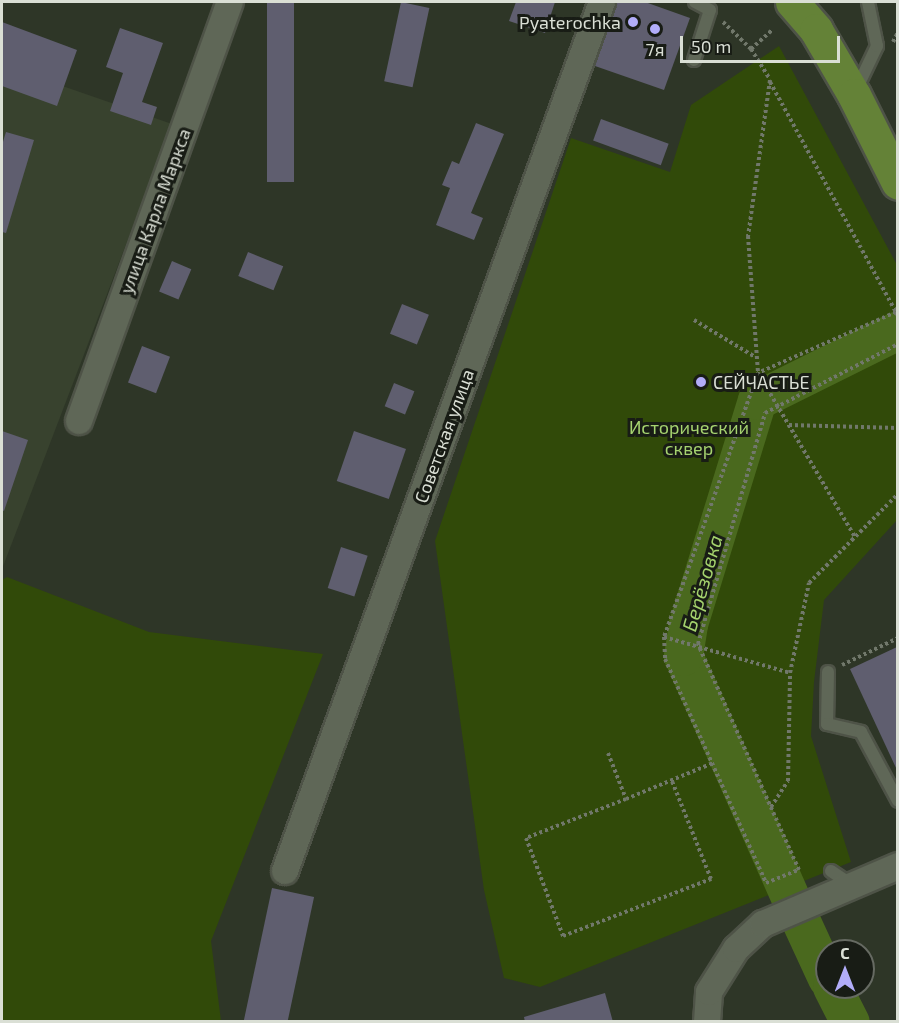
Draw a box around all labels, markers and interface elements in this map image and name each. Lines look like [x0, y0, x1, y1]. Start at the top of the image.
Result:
place label: Pyaterochka [519, 11, 621, 33]
marker: Pyaterochka [626, 15, 640, 29]
marker: 7я [648, 22, 662, 36]
scale bar [683, 24, 844, 62]
text: 50 m [691, 35, 731, 57]
place label: 7я [646, 38, 664, 60]
street label: улица Карла Маркса [115, 125, 195, 297]
street label: Советская улица [410, 366, 478, 506]
place label: СЕЙЧАСТЬЕ [713, 371, 810, 393]
marker: СЕЙЧАСТЬЕ [694, 375, 708, 389]
park label: Исторический сквер [629, 417, 749, 460]
water label: Берёзовка [677, 532, 727, 634]
north arrow [815, 939, 875, 999]
text: С [840, 943, 850, 962]

